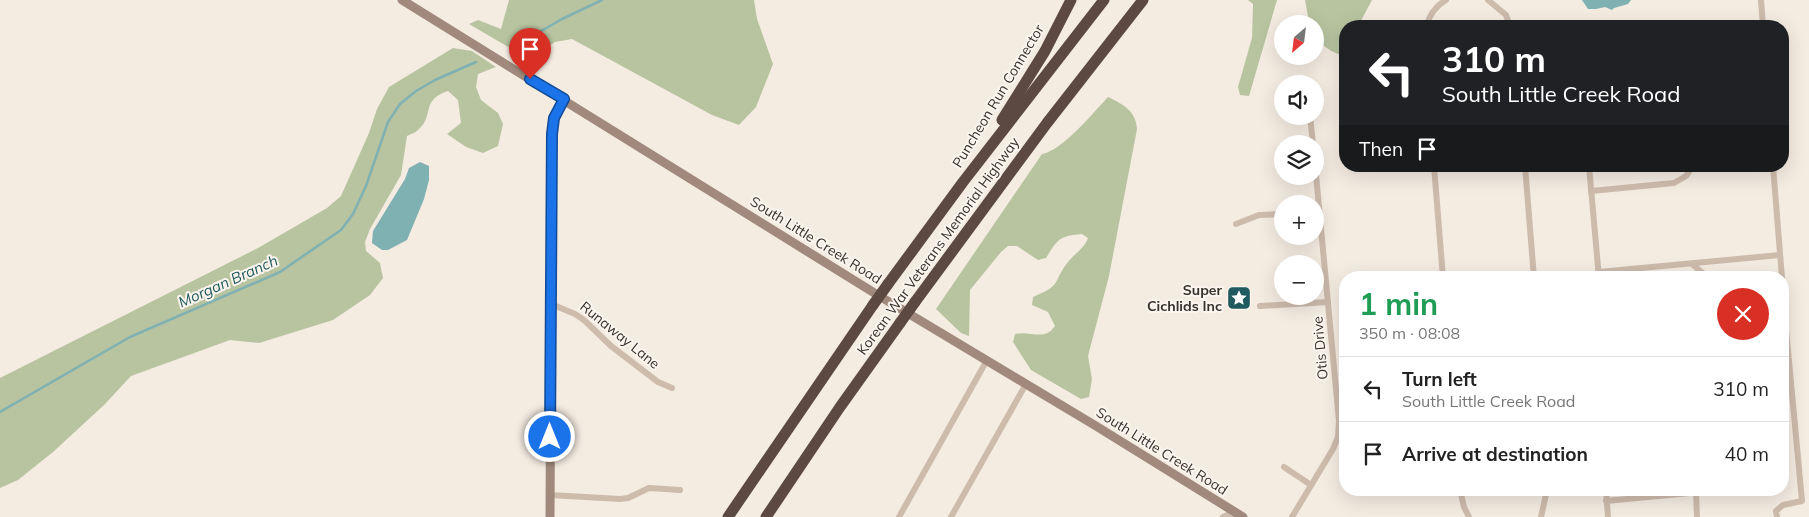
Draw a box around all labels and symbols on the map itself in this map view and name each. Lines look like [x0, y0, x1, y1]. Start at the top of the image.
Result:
north arrow [1274, 15, 1324, 65]
street label: Puncheon Run Connector [948, 21, 1048, 171]
pin [509, 28, 551, 79]
street label: Korean War Veterans Memorial Highway [853, 133, 1023, 358]
street label: South Little Creek Road [747, 192, 885, 288]
water label: Morgan Branch [175, 250, 281, 311]
place label: Super Cichlids Inc [1147, 281, 1222, 315]
place icon: Super Cichlids Inc [1226, 285, 1252, 311]
street label: Runaway Lane [576, 297, 664, 373]
street label: Otis Drive [1308, 316, 1332, 380]
street label: South Little Creek Road [1093, 403, 1231, 499]
position arrow [523, 410, 575, 462]

